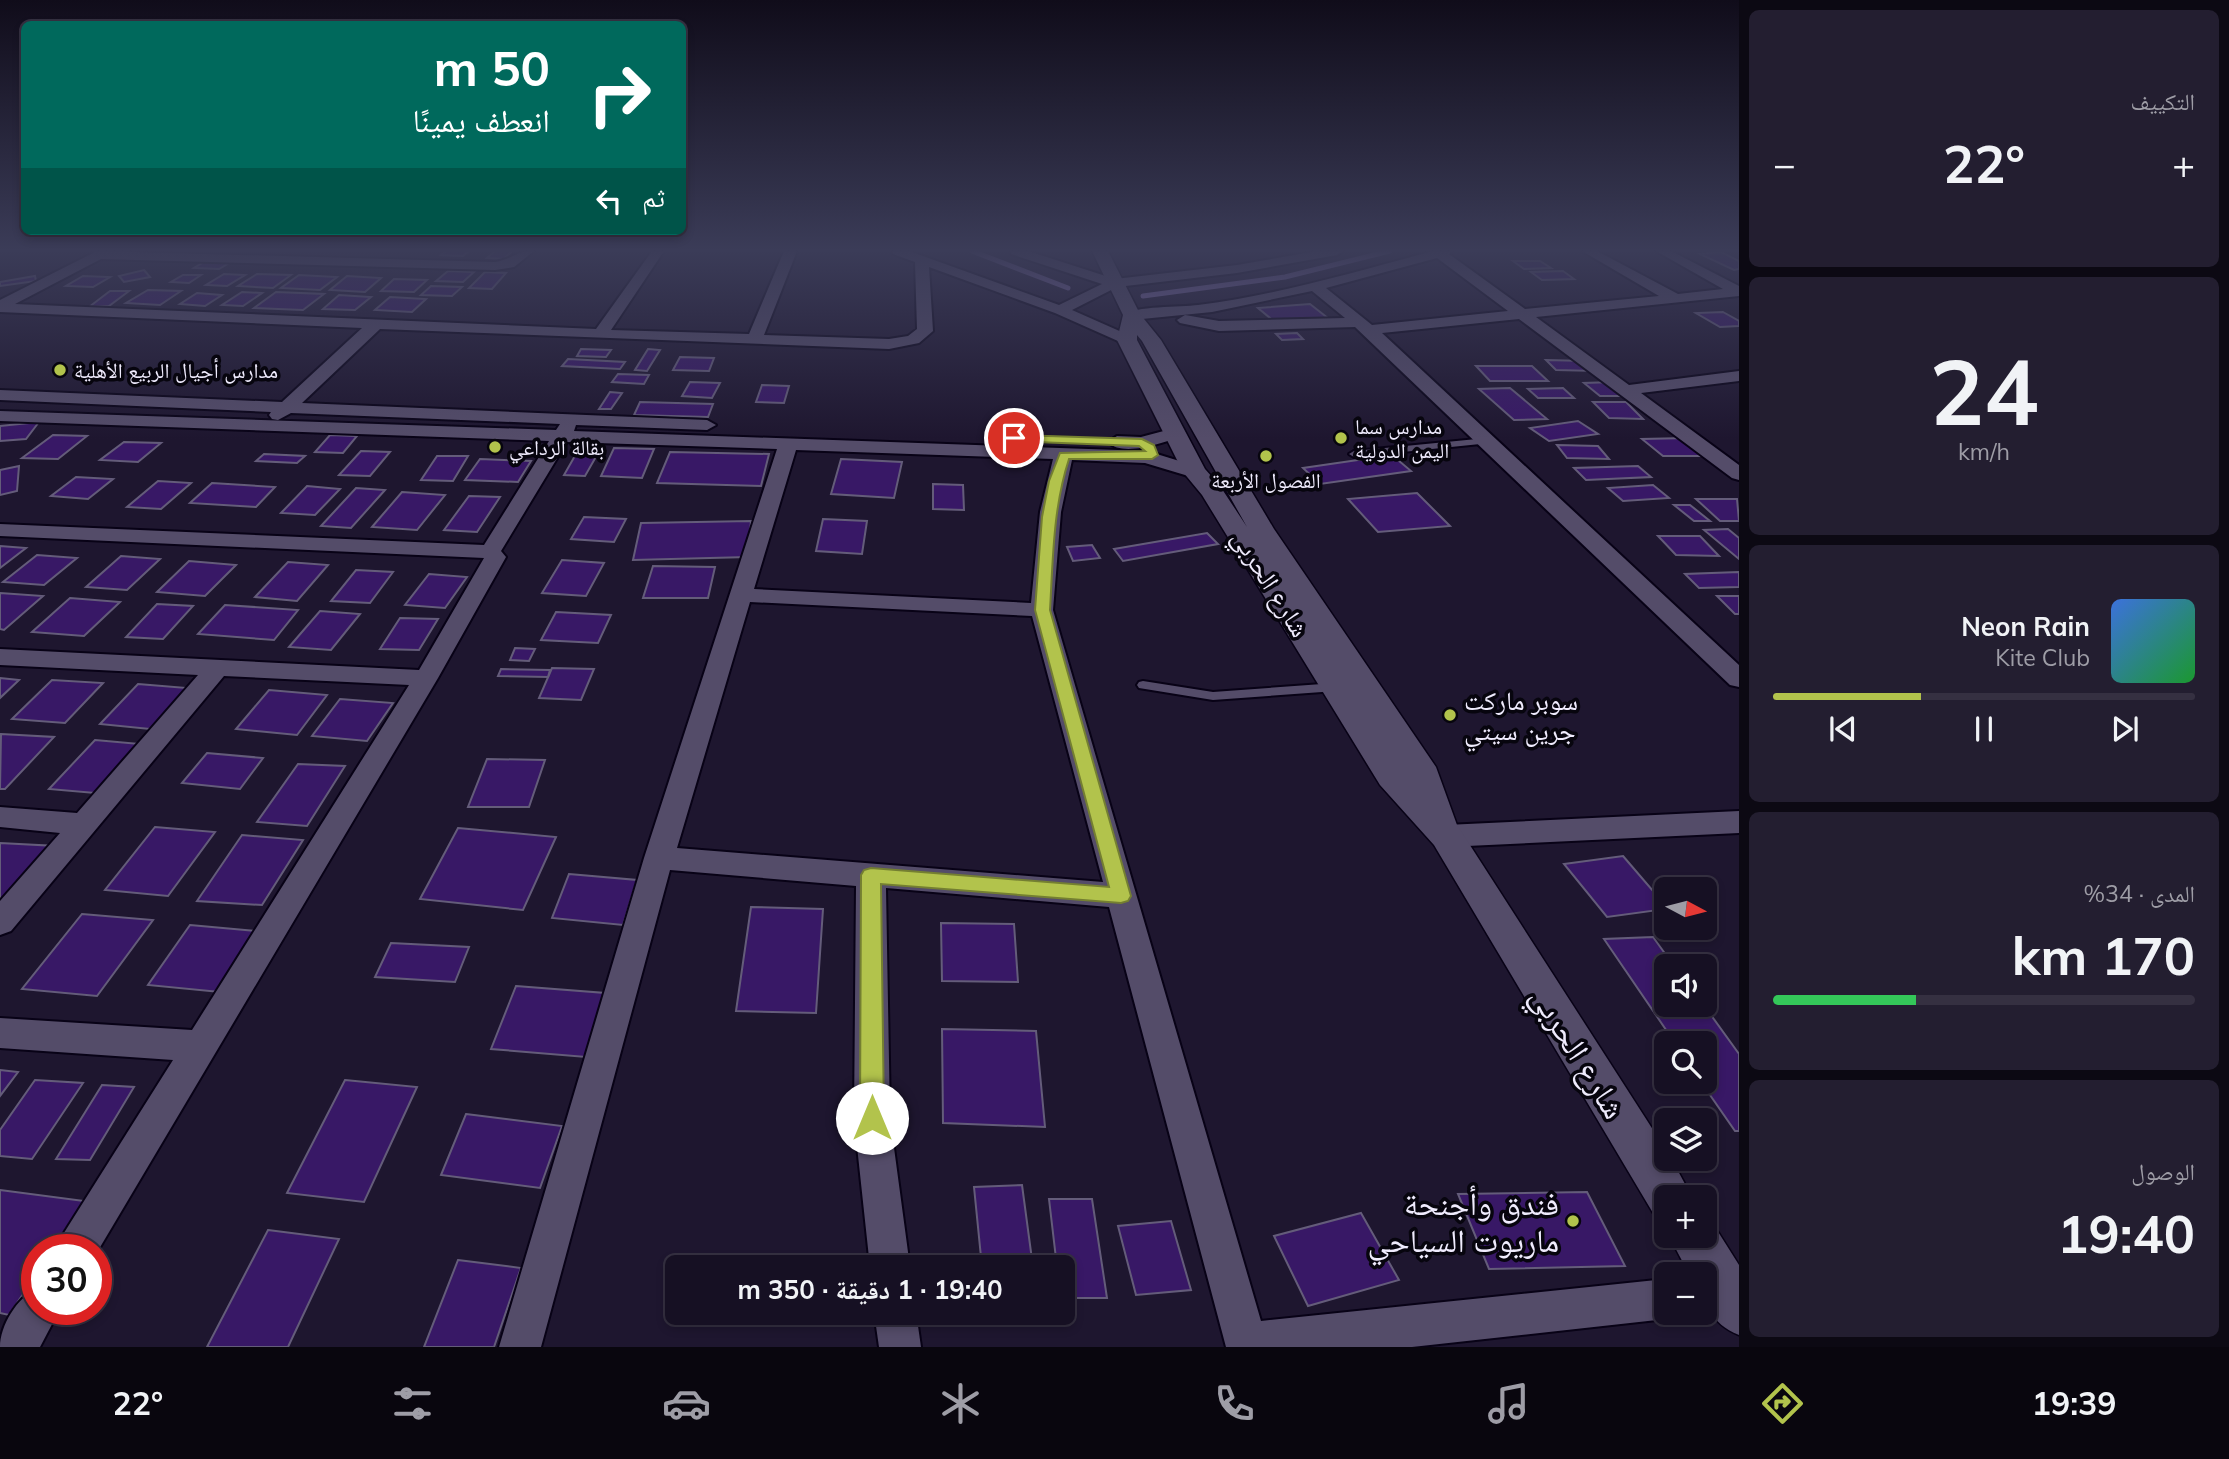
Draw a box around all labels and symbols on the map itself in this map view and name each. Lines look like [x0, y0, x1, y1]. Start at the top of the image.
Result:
place label: مدارس أجيال الربيع الأهلية [74, 357, 278, 384]
marker: مدارس أجيال الربيع الأهلية [52, 362, 68, 378]
pin [984, 408, 1044, 468]
place label: مدارس سما اليمن الدولية [1355, 413, 1449, 464]
marker: مدارس سما اليمن الدولية [1333, 430, 1349, 446]
place label: بقالة الرداعي [509, 434, 604, 464]
marker: بقالة الرداعي [487, 439, 503, 455]
marker: الفصول الأربعة [1258, 448, 1274, 464]
place label: الفصول الأربعة [1211, 467, 1321, 493]
street label: شارع الحربي [1221, 523, 1317, 645]
place label: سوبر ماركت جرين سيتي [1464, 684, 1578, 751]
marker: سوبر ماركت جرين سيتي [1442, 707, 1458, 723]
north arrow [1654, 877, 1717, 940]
street label: شارع الحربي [1517, 978, 1635, 1129]
position arrow [835, 1081, 909, 1155]
place label: فندق وأجنحة ماريوت السياحي [1367, 1183, 1559, 1266]
marker: فندق وأجنحة ماريوت السياحي [1565, 1213, 1581, 1229]
speed limit sign: 30 [21, 1234, 112, 1325]

